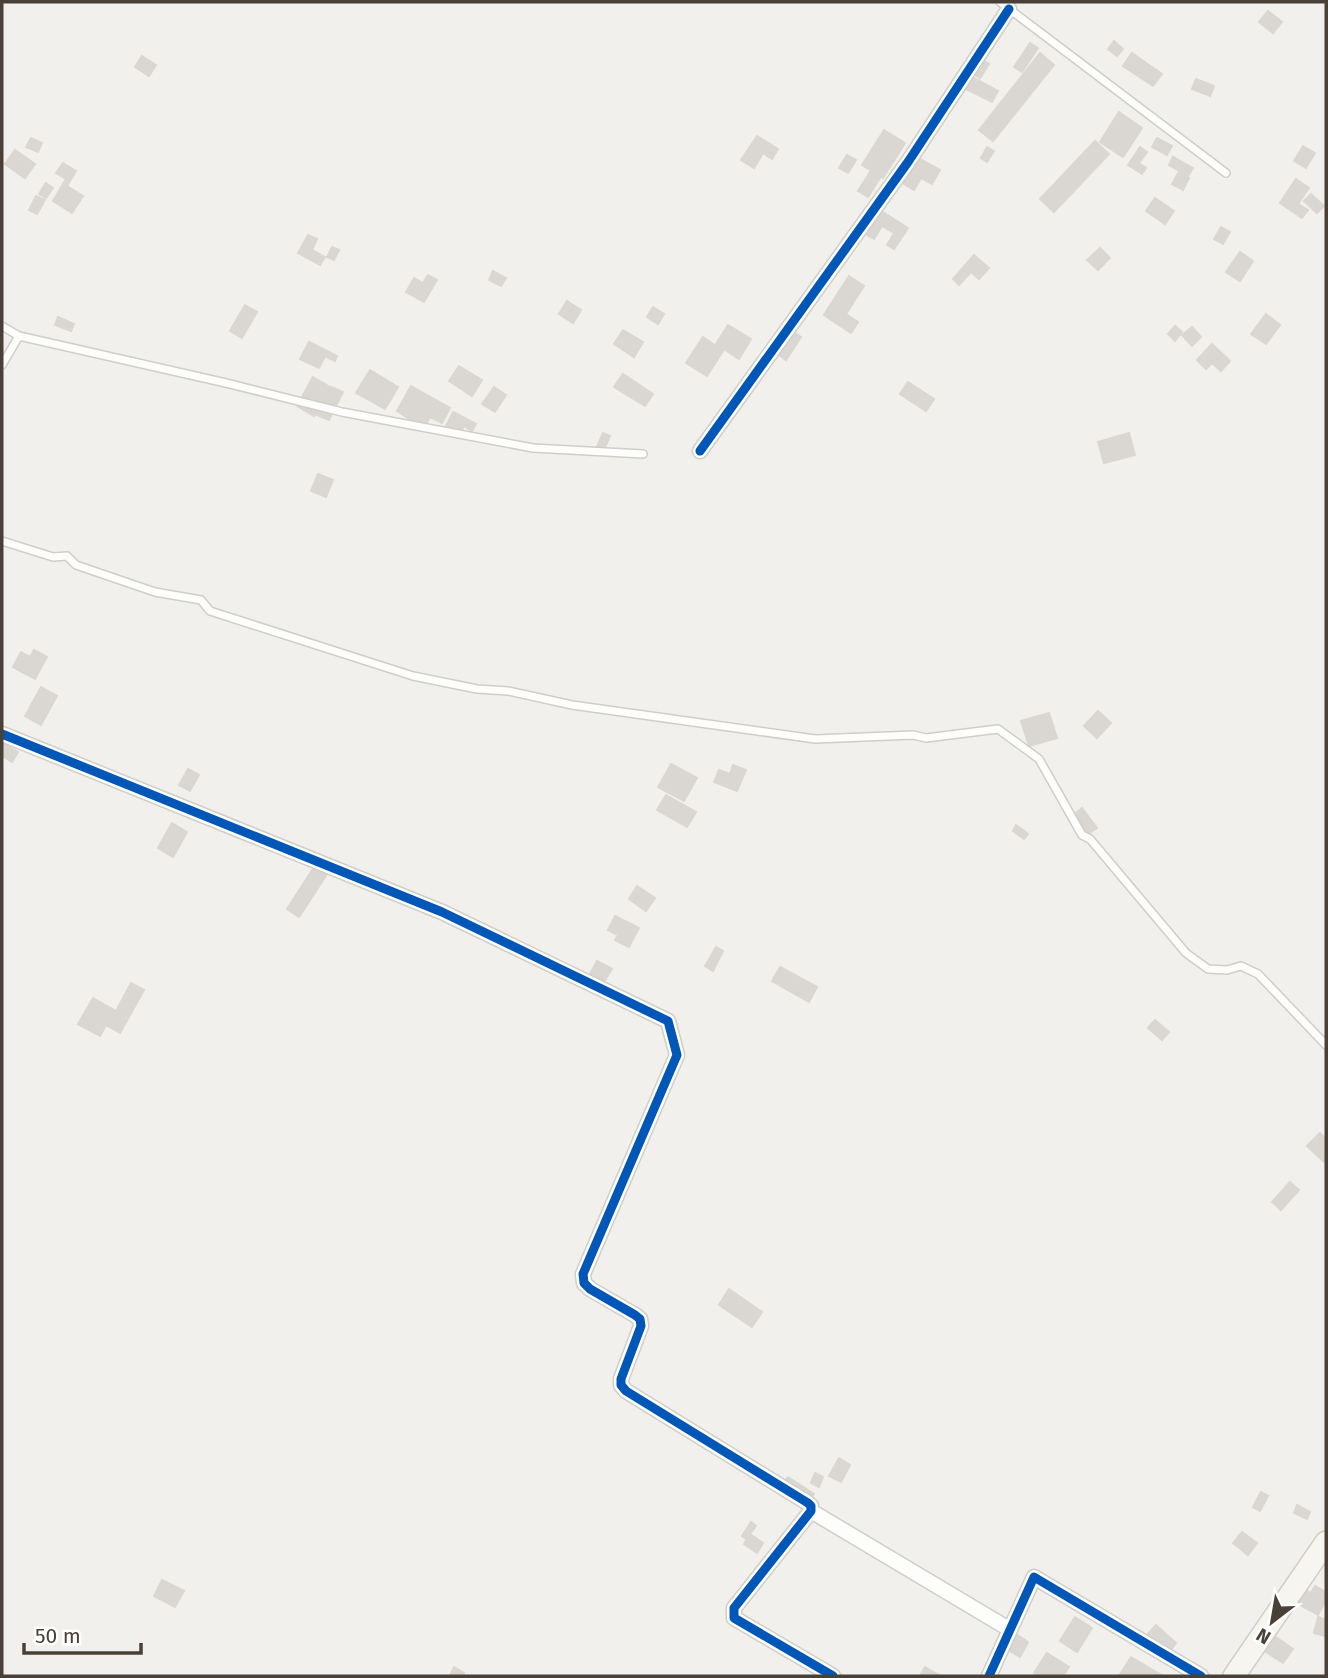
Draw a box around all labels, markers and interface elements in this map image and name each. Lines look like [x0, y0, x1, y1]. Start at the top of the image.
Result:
north arrow [1237, 1587, 1307, 1657]
scale bar [24, 1612, 142, 1656]
text: 50 m [35, 1623, 81, 1649]
text: N [1252, 1623, 1275, 1649]

